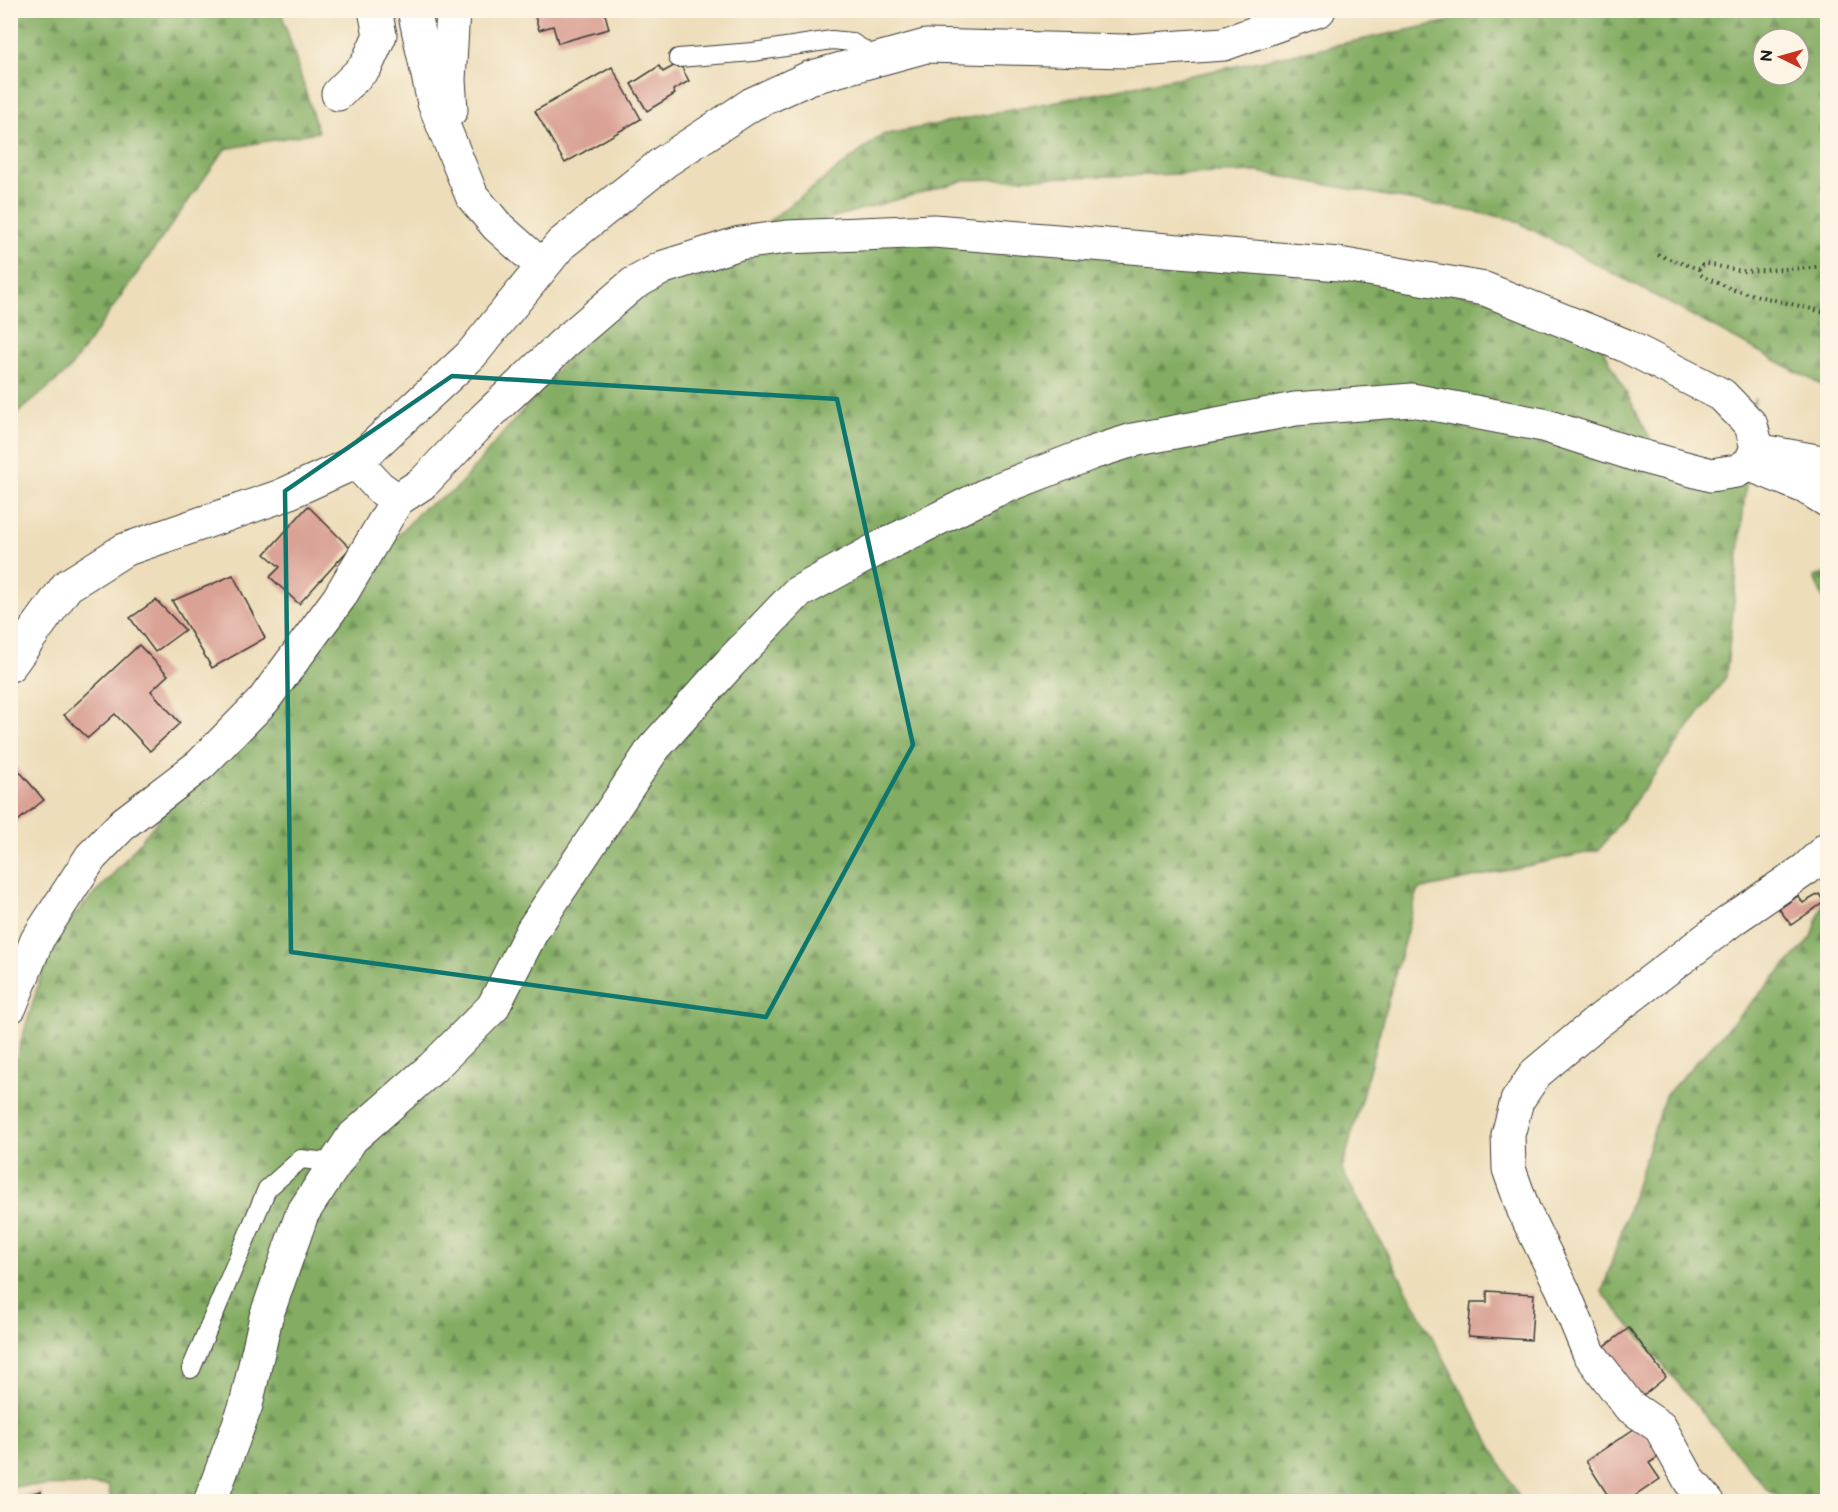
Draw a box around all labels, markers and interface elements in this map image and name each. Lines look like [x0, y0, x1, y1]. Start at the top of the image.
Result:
north arrow [1751, 27, 1811, 87]
text: N [1758, 49, 1778, 63]

